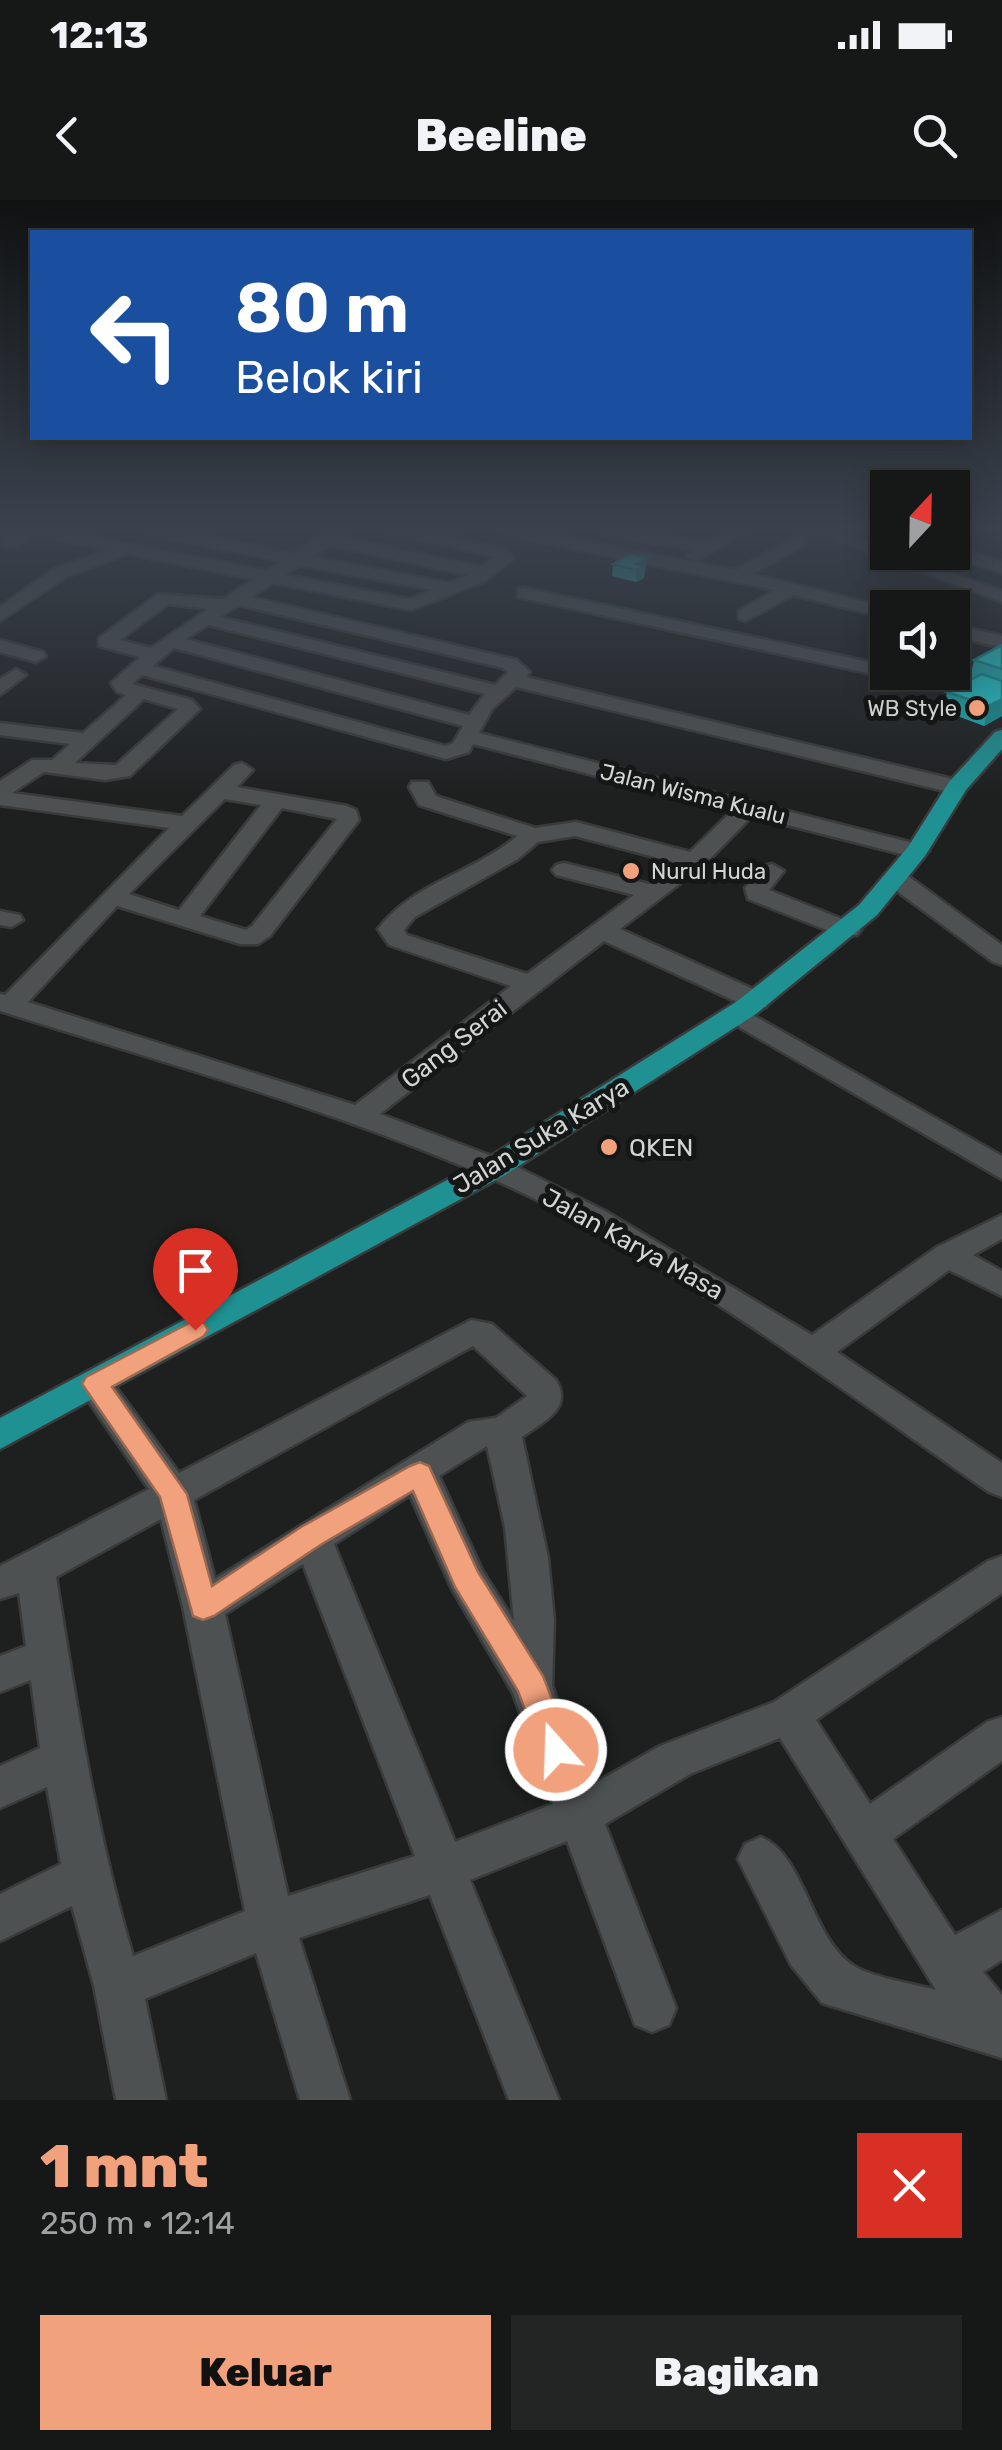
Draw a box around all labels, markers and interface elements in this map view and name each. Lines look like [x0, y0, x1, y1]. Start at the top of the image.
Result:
text: 12:13 [50, 12, 149, 58]
icon: back [40, 108, 95, 163]
icon: search [907, 108, 962, 163]
text: Beeline [415, 109, 587, 162]
text: 80 m [235, 267, 409, 350]
icon: left [70, 270, 200, 400]
text: Belok kiri [235, 351, 423, 404]
north arrow [870, 470, 970, 570]
map controls [870, 470, 970, 690]
button: sound [870, 590, 970, 690]
place label: WB Style [867, 695, 957, 722]
marker: WB Style [966, 697, 988, 719]
street label: Jalan Wisma Kualu [598, 758, 788, 830]
place label: Nurul Huda [651, 858, 766, 885]
marker: Nurul Huda [620, 860, 642, 882]
street label: Gang Serai [396, 994, 512, 1094]
street label: Jalan Suka Karya [448, 1072, 634, 1200]
place label: QKEN [629, 1133, 693, 1162]
marker: QKEN [598, 1136, 620, 1158]
street label: Jalan Karya Masa [538, 1182, 728, 1306]
pin [153, 1228, 238, 1331]
icon: arrive [168, 1243, 223, 1298]
position arrow [504, 1698, 608, 1802]
text: 1 mnt [40, 2131, 208, 2202]
button: close [857, 2133, 962, 2238]
text: 250 m · 12:14 [40, 2204, 235, 2242]
button: Keluar [40, 2315, 491, 2430]
button: Bagikan [511, 2315, 962, 2430]

